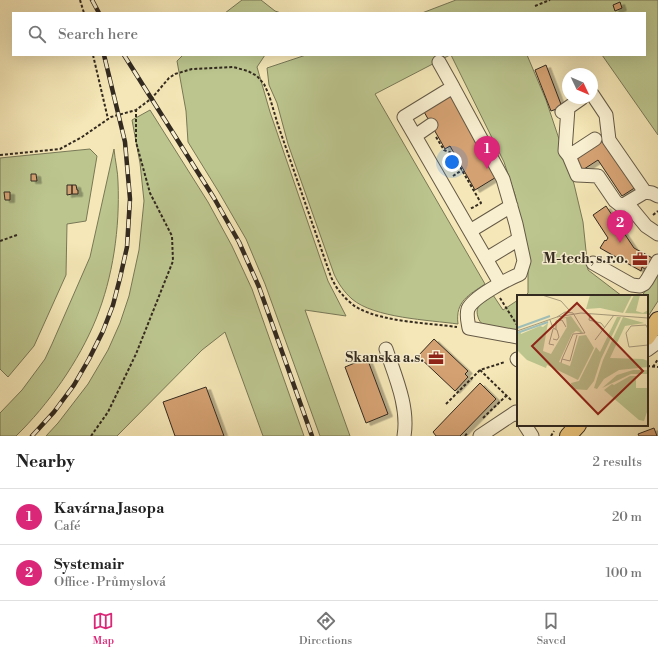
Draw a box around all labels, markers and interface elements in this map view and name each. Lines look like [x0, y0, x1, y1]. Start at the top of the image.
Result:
search box [12, 12, 646, 56]
icon: search [26, 23, 48, 45]
text: Search here [58, 25, 138, 44]
north arrow [562, 68, 598, 104]
pin: 1 [474, 136, 500, 169]
your location [442, 152, 462, 172]
pin: 2 [607, 210, 633, 243]
place label: M-tech, s.r.o. [543, 250, 628, 268]
office icon: M-tech, s.r.o. [631, 250, 649, 268]
inset map [517, 295, 648, 426]
place label: Skanska a.s. [345, 349, 424, 367]
office icon: Skanska a.s. [427, 349, 445, 367]
text: Nearby [16, 451, 75, 473]
text: 2 results [593, 454, 642, 470]
text: Kavárna Jasopa [54, 499, 164, 518]
text: 1 [26, 509, 32, 525]
text: 20 m [612, 509, 642, 525]
text: Café [54, 518, 81, 534]
text: Systemair [54, 555, 124, 574]
text: 2 [25, 565, 33, 581]
text: 100 m [606, 565, 642, 581]
text: Office · Průmyslová [54, 574, 166, 590]
tab: Map [92, 610, 114, 648]
tab: Directions [299, 610, 352, 648]
tab: Saved [537, 610, 566, 648]

